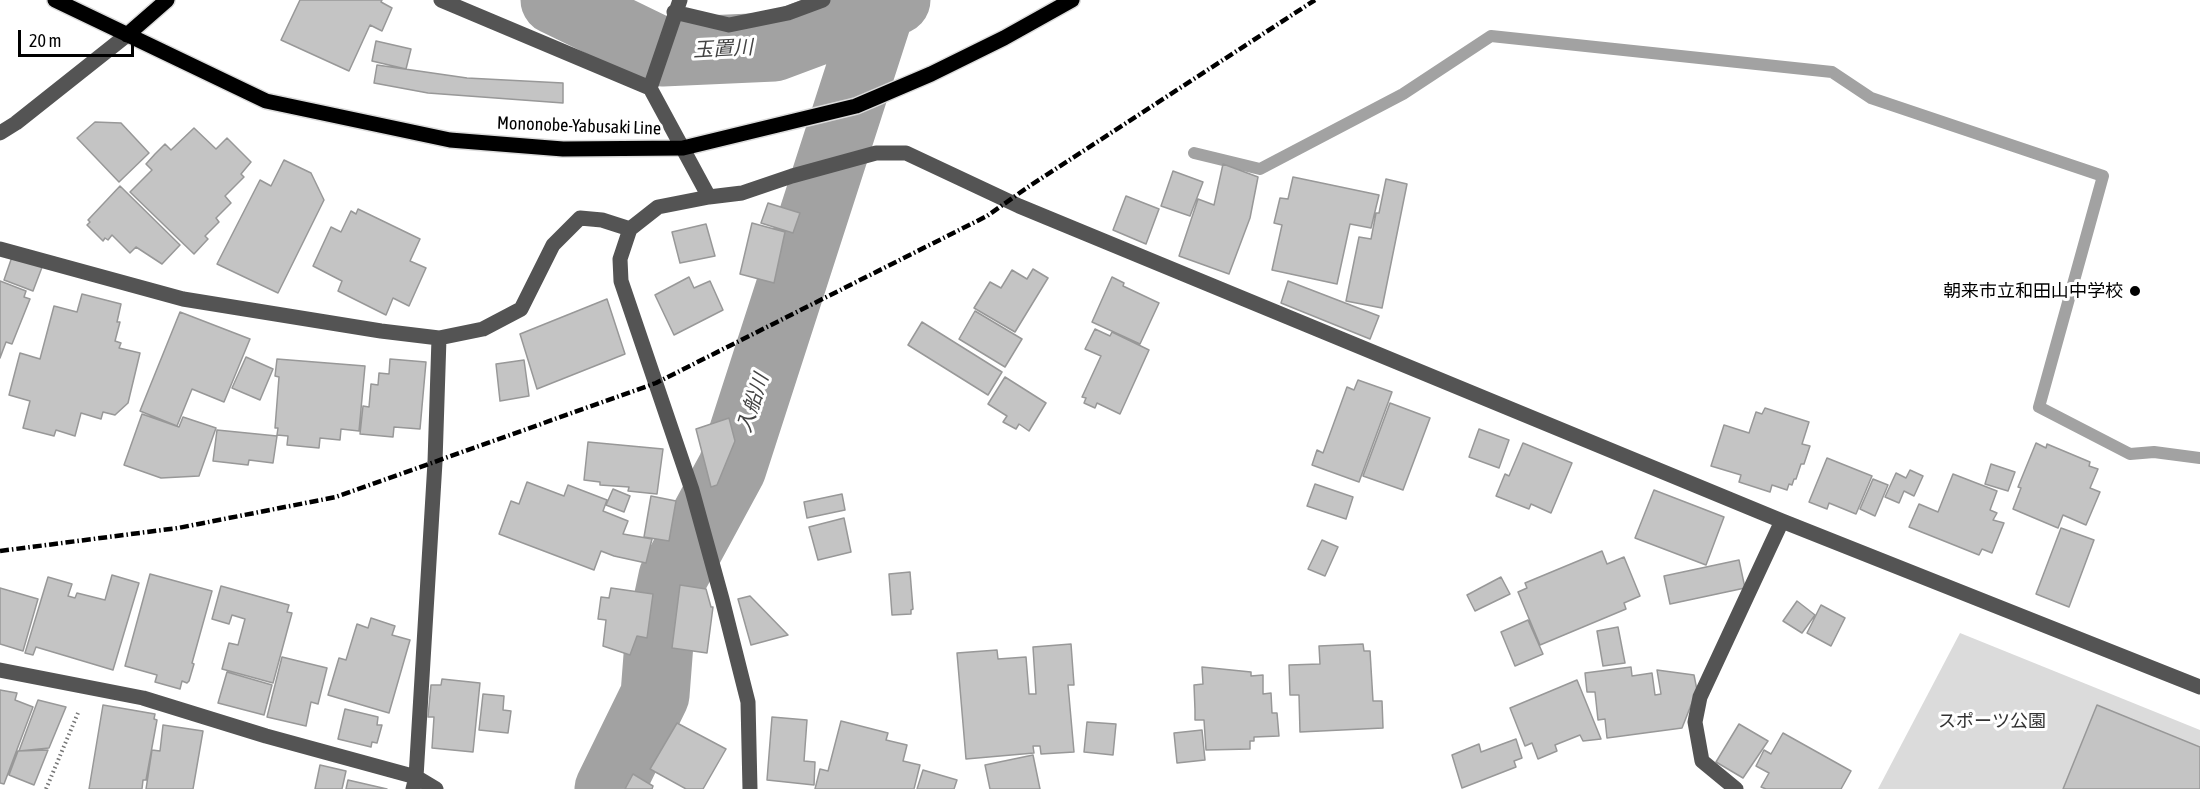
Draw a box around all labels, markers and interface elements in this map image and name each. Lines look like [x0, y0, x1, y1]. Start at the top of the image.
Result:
scale bar [21, 18, 136, 56]
text: 20 m [29, 30, 61, 51]
water label: 玉置川 [692, 35, 754, 63]
street label: Mononobe-Yabusaki Line [497, 112, 661, 140]
place label: 朝来市立和田山中学校 [1943, 280, 2123, 302]
marker: 朝来市立和田山中学校 [2128, 284, 2142, 298]
water label: 入船川 [732, 371, 774, 435]
park label: スポーツ公園 [1938, 710, 2046, 732]

